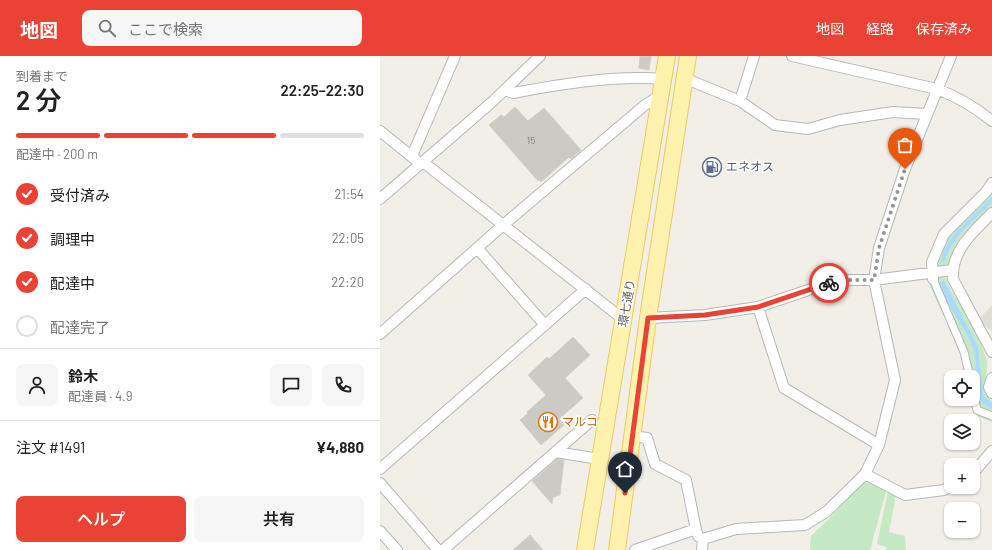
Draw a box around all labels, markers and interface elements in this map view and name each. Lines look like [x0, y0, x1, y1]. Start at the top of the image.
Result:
search box [82, 10, 362, 46]
icon: search [96, 17, 118, 39]
text: 地図 [20, 18, 58, 41]
text: ここで検索 [128, 20, 203, 38]
text: 地図 [816, 20, 844, 37]
text: 経路 [866, 20, 894, 37]
text: 保存済み [916, 20, 972, 37]
text: 到着まで [16, 68, 68, 84]
text: 22:25–22:30 [281, 81, 364, 99]
text: 2 分 [16, 84, 62, 115]
pin [888, 128, 922, 169]
house number: 15 [527, 134, 535, 146]
icon: bag [894, 134, 916, 156]
text: 配達中 · 200 m [16, 146, 98, 162]
fuel station icon: エネオス [701, 156, 723, 178]
place label: エネオス [726, 159, 774, 173]
icon: check [16, 183, 38, 205]
text: 受付済み [50, 186, 110, 204]
text: 21:54 [334, 186, 364, 202]
icon: check [16, 227, 38, 249]
text: 調理中 [50, 230, 95, 248]
text: 22:05 [332, 230, 364, 246]
courier [809, 263, 849, 303]
icon: check [16, 271, 38, 293]
icon: bike [818, 272, 840, 294]
text: 配達中 [50, 274, 95, 292]
text: 22:20 [331, 274, 364, 290]
street label: 環七通り [615, 278, 637, 328]
text: 配達完了 [50, 318, 110, 336]
button: person [16, 364, 58, 406]
button: chat [270, 364, 312, 406]
button: phone [322, 364, 364, 406]
text: 鈴木 [68, 367, 98, 385]
map controls [944, 370, 980, 538]
button: locate [944, 370, 980, 406]
text: 配達員 · 4.9 [68, 388, 132, 404]
restaurant icon: マルコ [537, 411, 559, 433]
place label: マルコ [562, 414, 598, 428]
button: layers [944, 414, 980, 450]
text: 注文 #1491 [16, 438, 85, 456]
text: ¥4,880 [316, 438, 364, 456]
pin [608, 452, 642, 493]
icon: home [614, 458, 636, 480]
button: + [944, 458, 980, 494]
button: ヘルプ [16, 496, 186, 542]
button: 共有 [194, 496, 364, 542]
button: − [944, 502, 980, 538]

